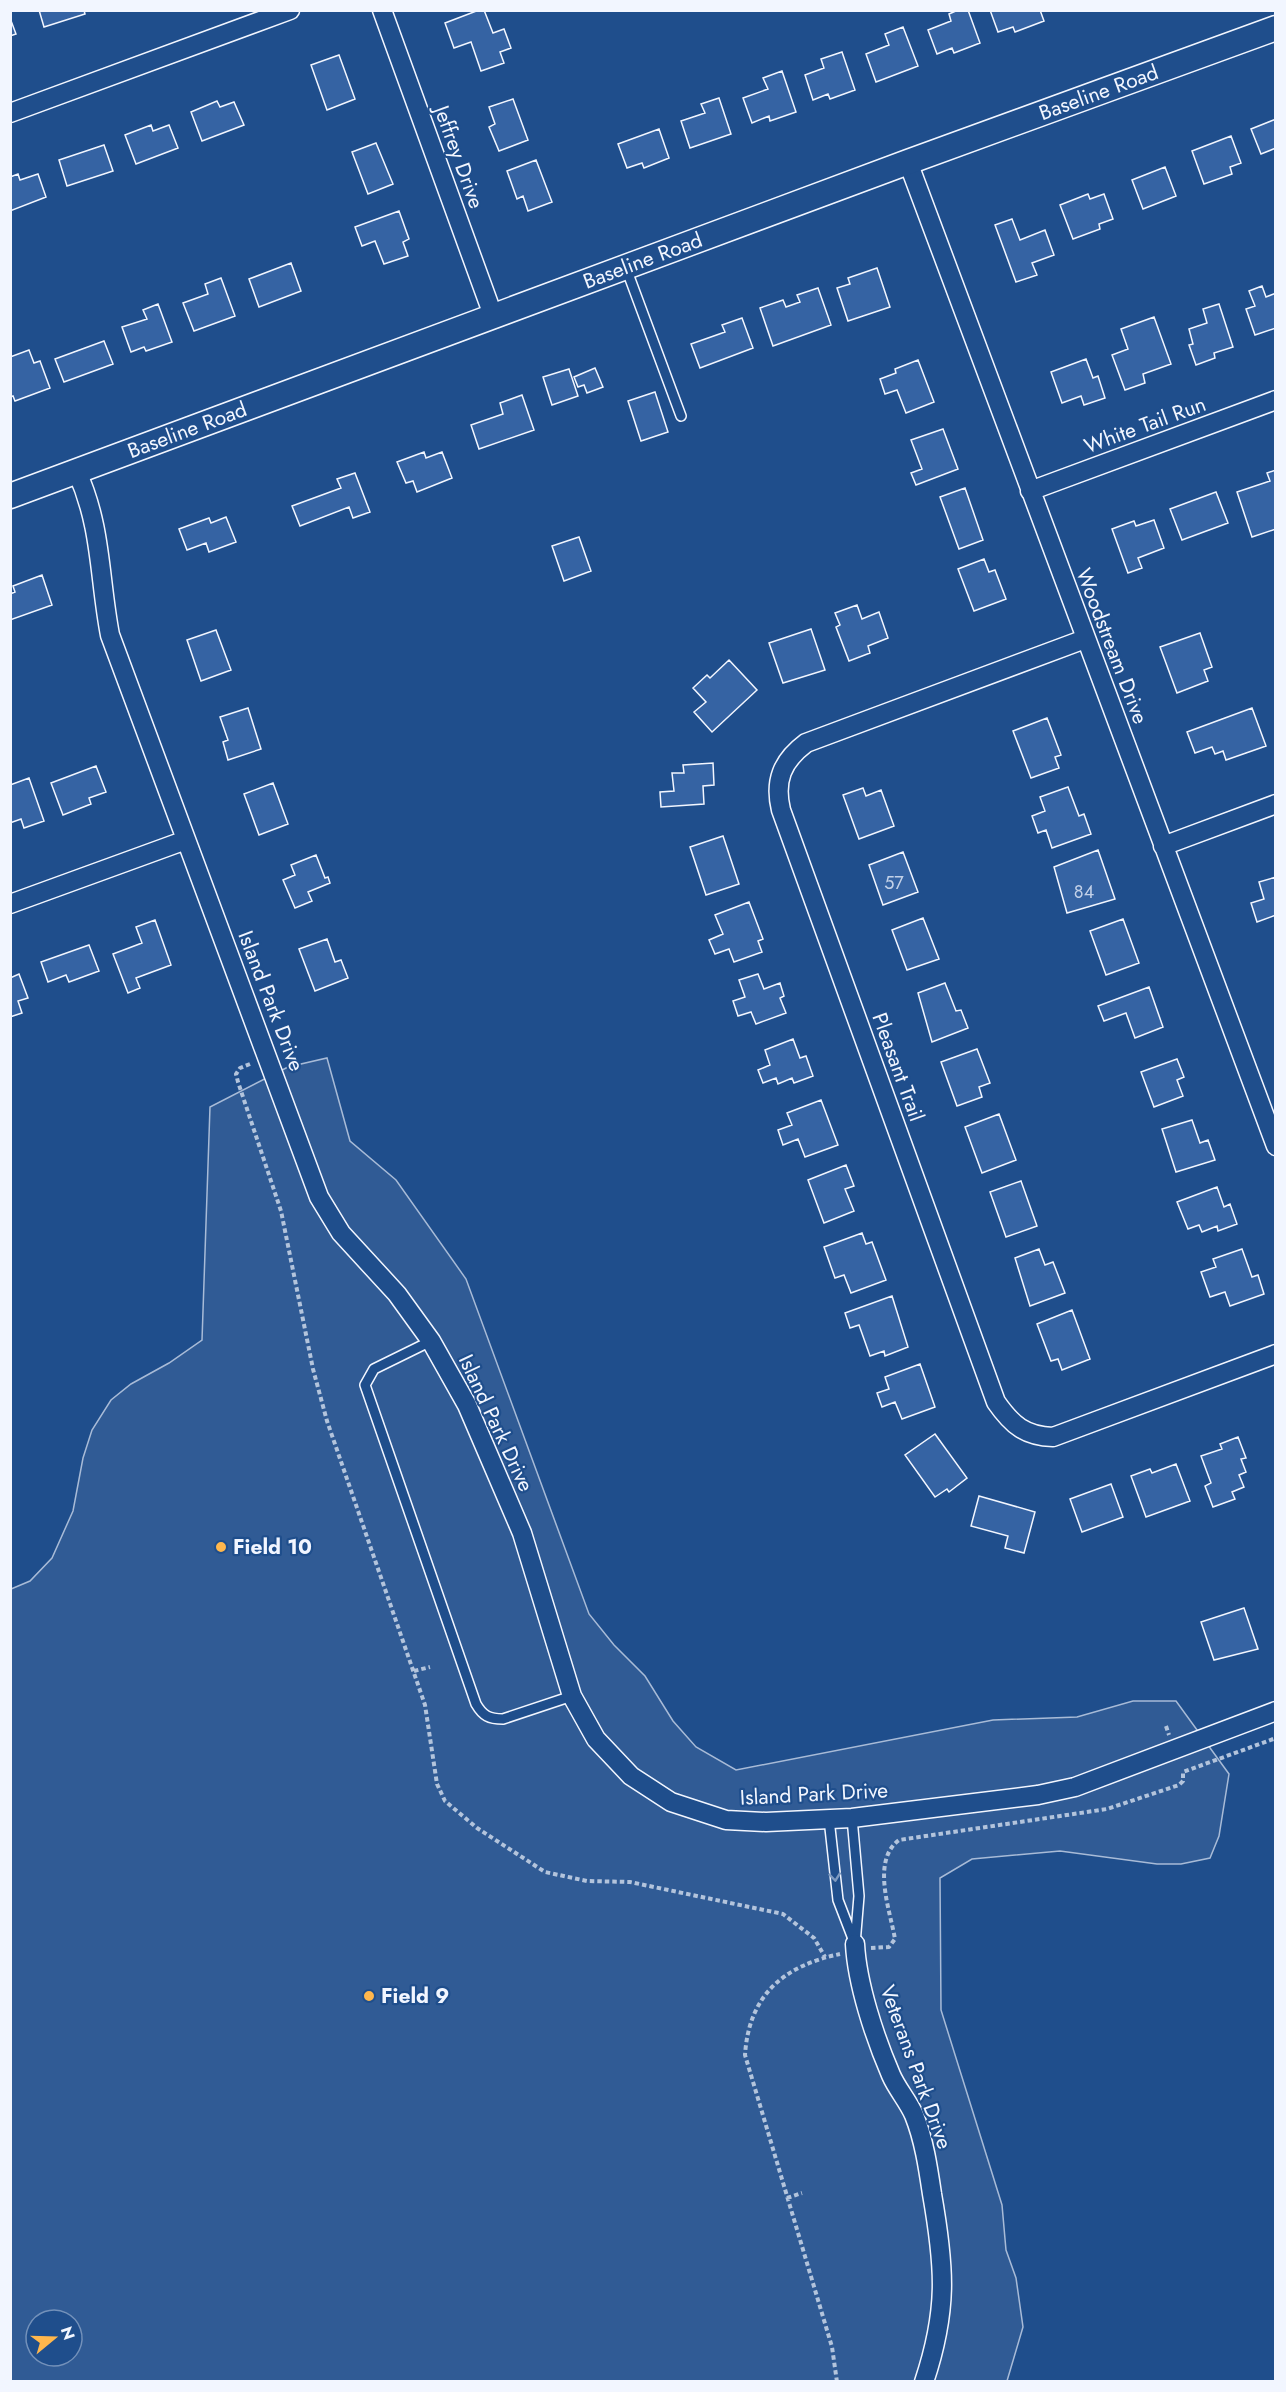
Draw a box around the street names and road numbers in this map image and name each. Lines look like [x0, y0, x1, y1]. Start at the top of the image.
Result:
street label: Baseline Road [1035, 57, 1162, 128]
street label: Jeffrey Drive [425, 99, 492, 213]
street label: Baseline Road [579, 225, 706, 297]
street label: White Tail Run [1080, 389, 1210, 461]
street label: Baseline Road [123, 394, 251, 466]
street label: Woodstream Drive [1068, 564, 1156, 728]
street label: Island Park Drive [230, 926, 312, 1076]
street label: Pleasant Trail [864, 1008, 932, 1126]
street label: Island Park Drive [451, 1349, 541, 1497]
street label: Island Park Drive [739, 1775, 889, 1813]
street label: Veterans Park Drive [872, 1981, 960, 2153]

